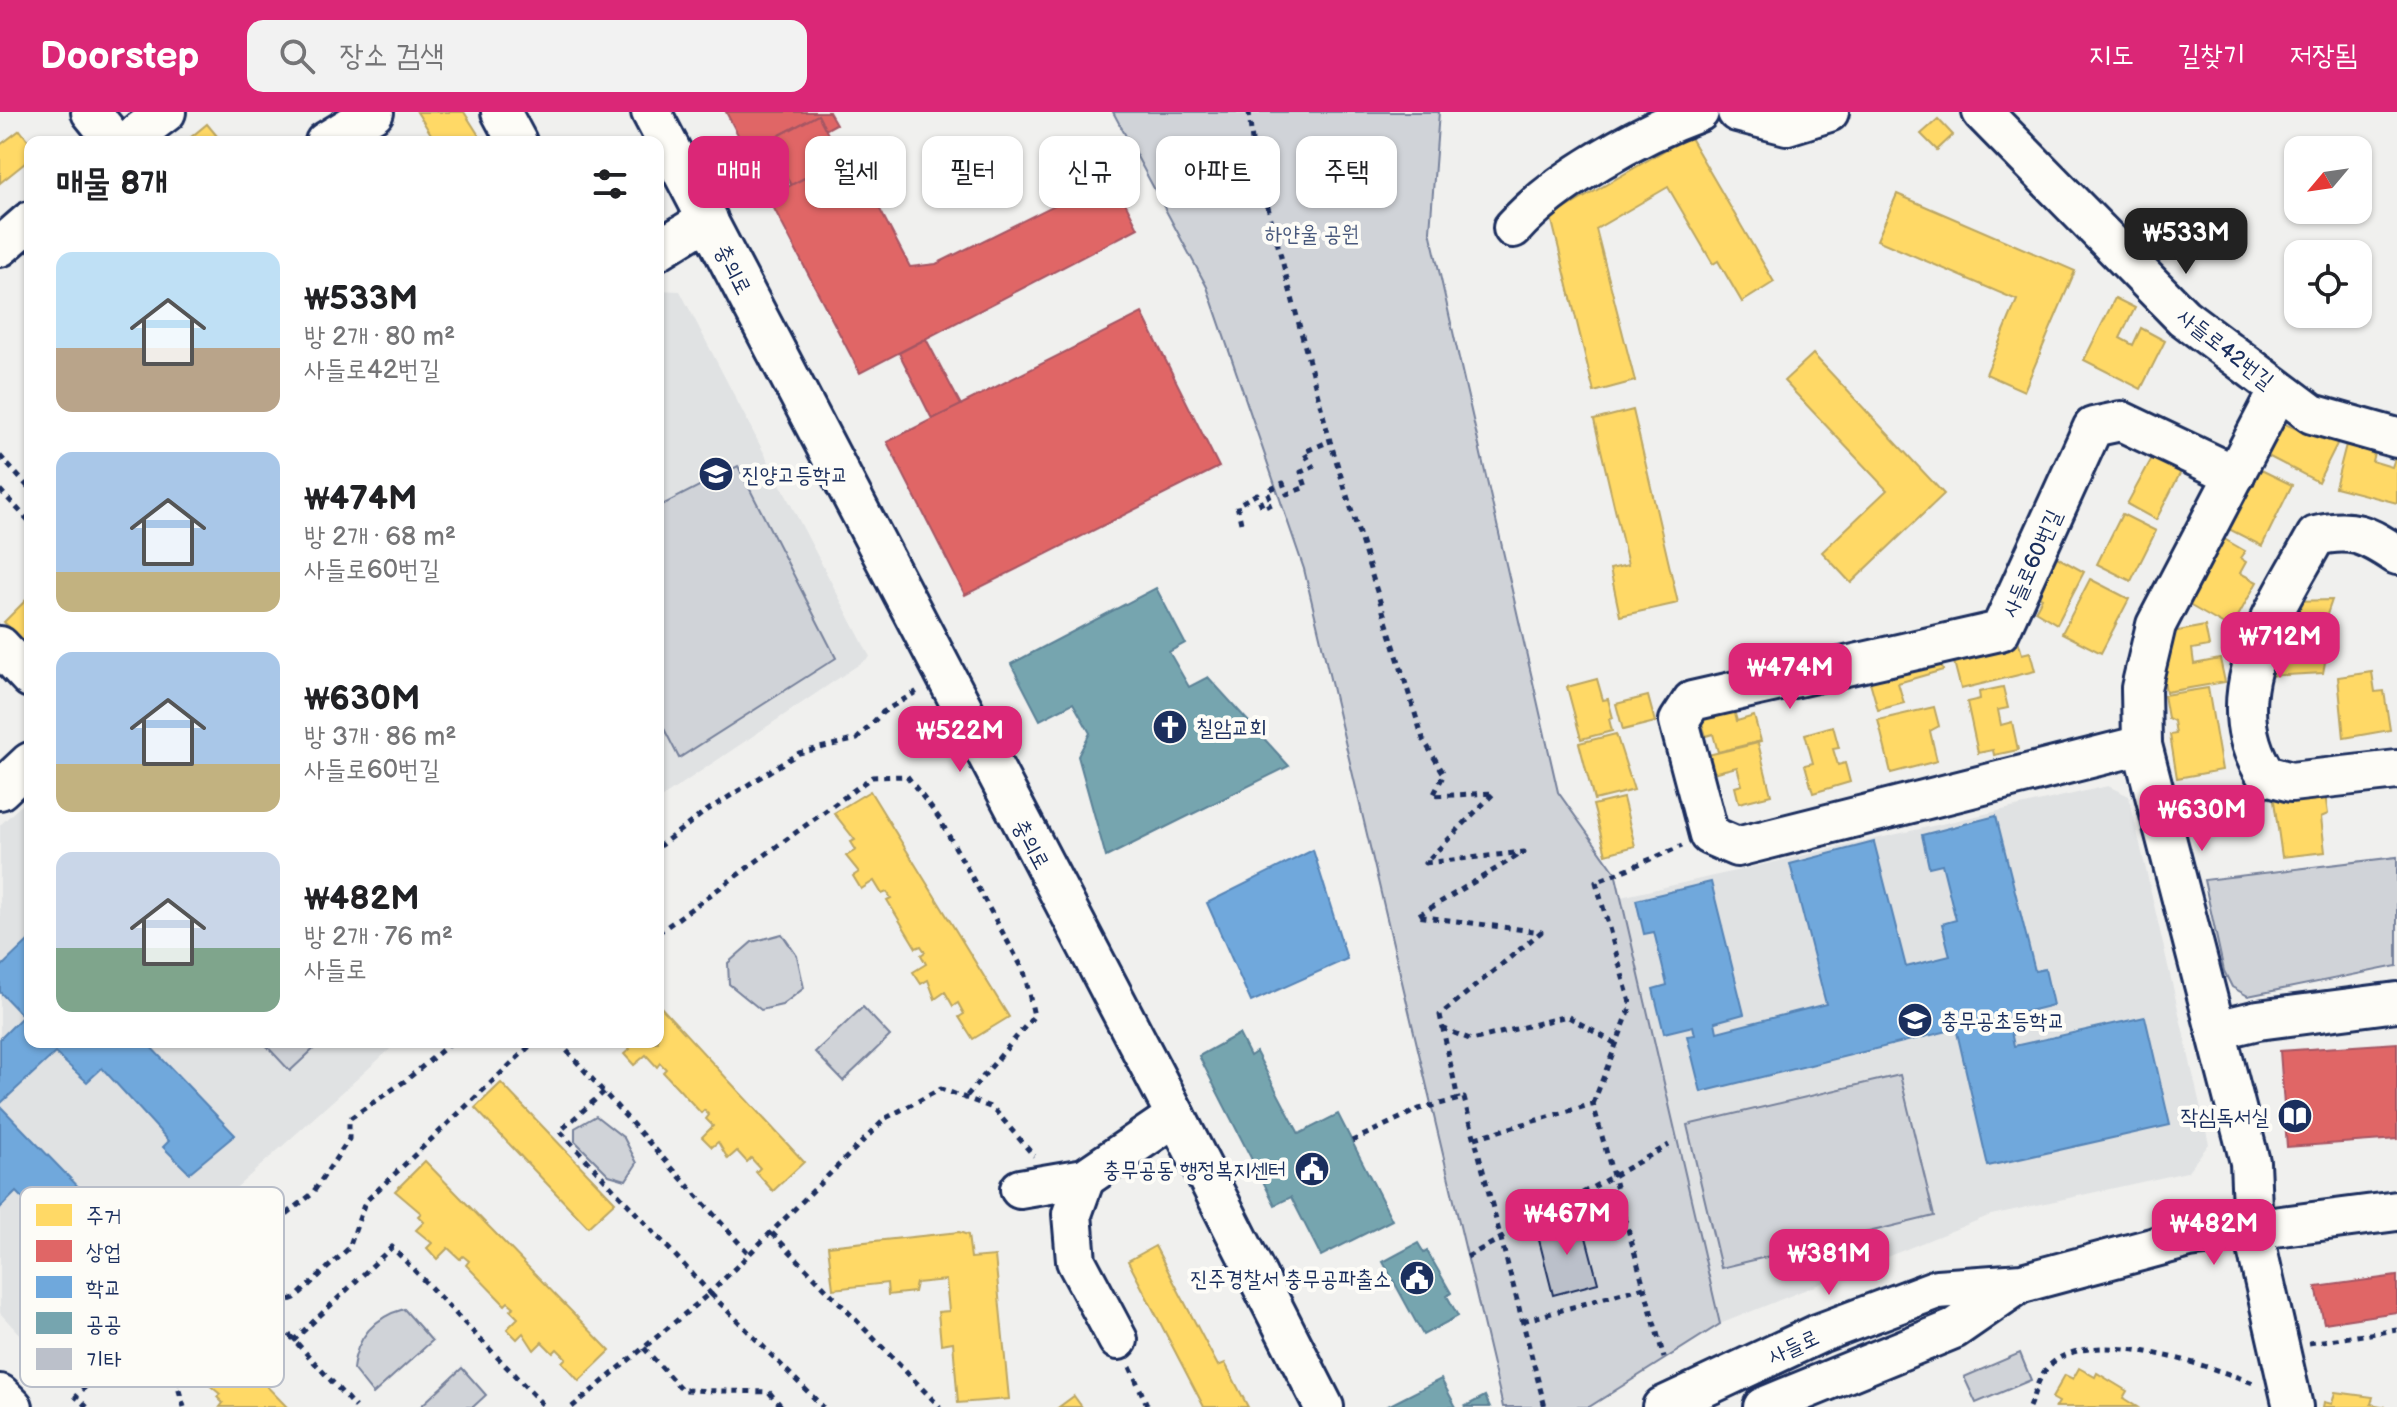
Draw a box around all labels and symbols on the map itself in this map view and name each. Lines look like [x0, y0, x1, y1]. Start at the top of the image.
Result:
north arrow [2284, 136, 2372, 224]
pin: ₩533M [2130, 208, 2242, 276]
park label: 하얀울 공원 [1265, 221, 1359, 248]
street label: 충의로 [709, 240, 757, 299]
street label: 사들로42번길 [2171, 303, 2279, 395]
school or university icon: 진양고등학교 [697, 455, 735, 493]
place label: 진양고등학교 [742, 462, 848, 489]
street label: 사들로60번길 [1997, 505, 2068, 622]
pin: ₩712M [2224, 612, 2336, 680]
pin: ₩474M [1734, 643, 1846, 711]
pin: ₩522M [904, 706, 1016, 774]
church icon: 칠암교회 [1151, 708, 1189, 746]
place label: 칠암교회 [1196, 715, 1267, 742]
pin: ₩630M [2146, 785, 2258, 853]
street label: 충의로 [1006, 815, 1055, 874]
school or university icon: 충무공초등학교 [1896, 1001, 1934, 1039]
place label: 충무공초등학교 [1941, 1008, 2065, 1035]
library icon: 작심독서실 [2276, 1097, 2314, 1135]
place label: 작심독서실 [2180, 1104, 2269, 1131]
public building icon: 충무공동 행정복지센터 [1293, 1150, 1331, 1188]
place label: 충무공동 행정복지센터 [1103, 1157, 1286, 1184]
legend [20, 1187, 284, 1387]
pin: ₩467M [1511, 1189, 1623, 1257]
pin: ₩482M [2158, 1199, 2270, 1267]
text: 주거 [86, 1203, 121, 1230]
pin: ₩381M [1773, 1229, 1885, 1297]
text: 상업 [86, 1239, 121, 1266]
public building icon: 진주경찰서 충무공파출소 [1398, 1259, 1436, 1297]
place label: 진주경찰서 충무공파출소 [1190, 1266, 1391, 1293]
text: 학교 [86, 1275, 121, 1302]
text: 공공 [86, 1311, 121, 1338]
street label: 사들로 [1764, 1324, 1823, 1371]
text: 기타 [86, 1347, 122, 1374]

